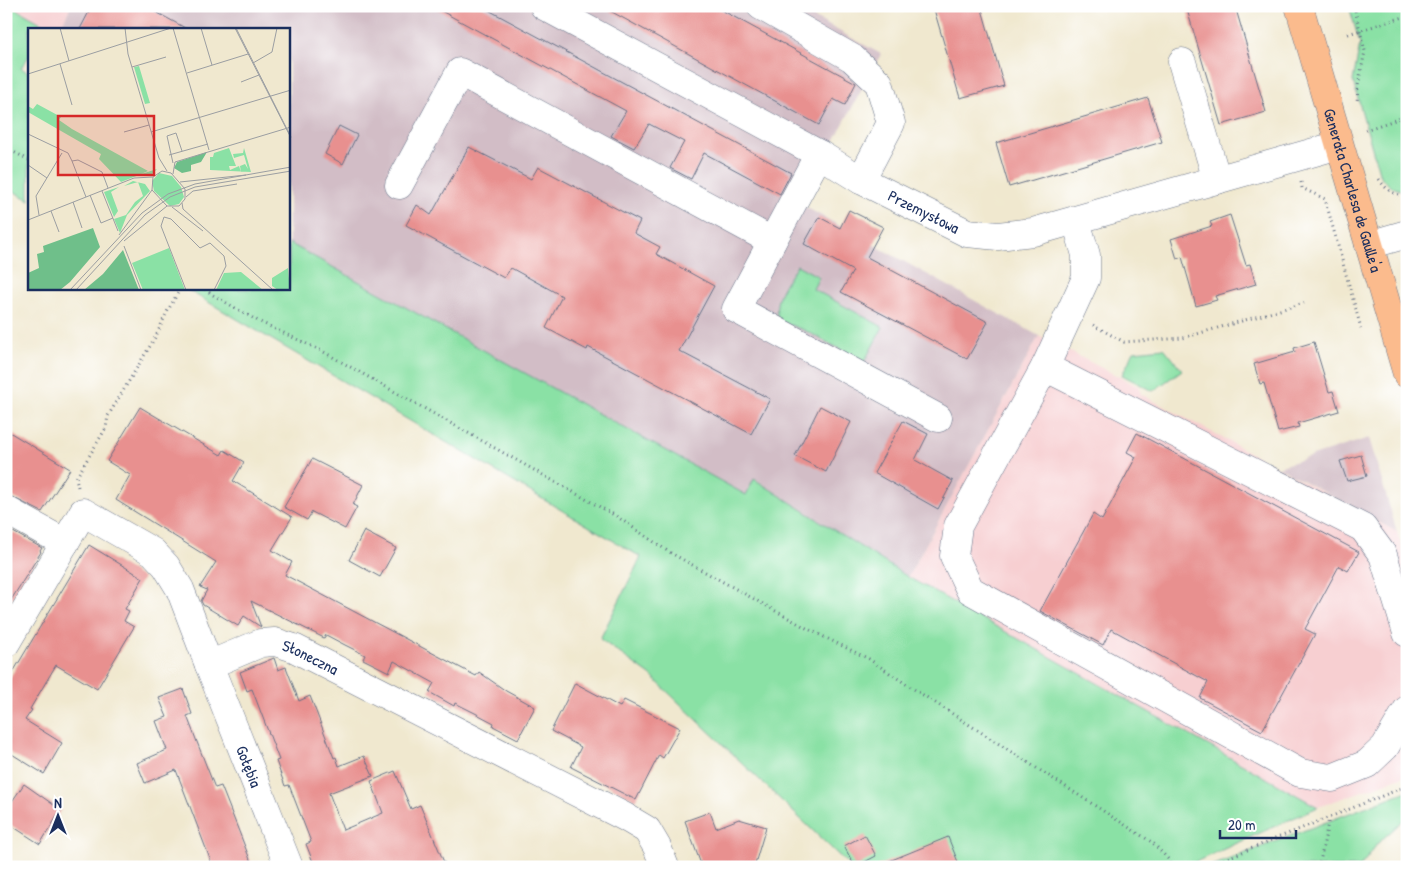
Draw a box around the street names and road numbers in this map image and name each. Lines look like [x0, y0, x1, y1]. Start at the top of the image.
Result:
street label: Generała Charlesa de Gaulle'a [1319, 106, 1388, 275]
street label: Przemysłowa [884, 184, 963, 239]
street label: Słoneczna [280, 634, 342, 680]
street label: Gołębia [231, 742, 267, 790]

